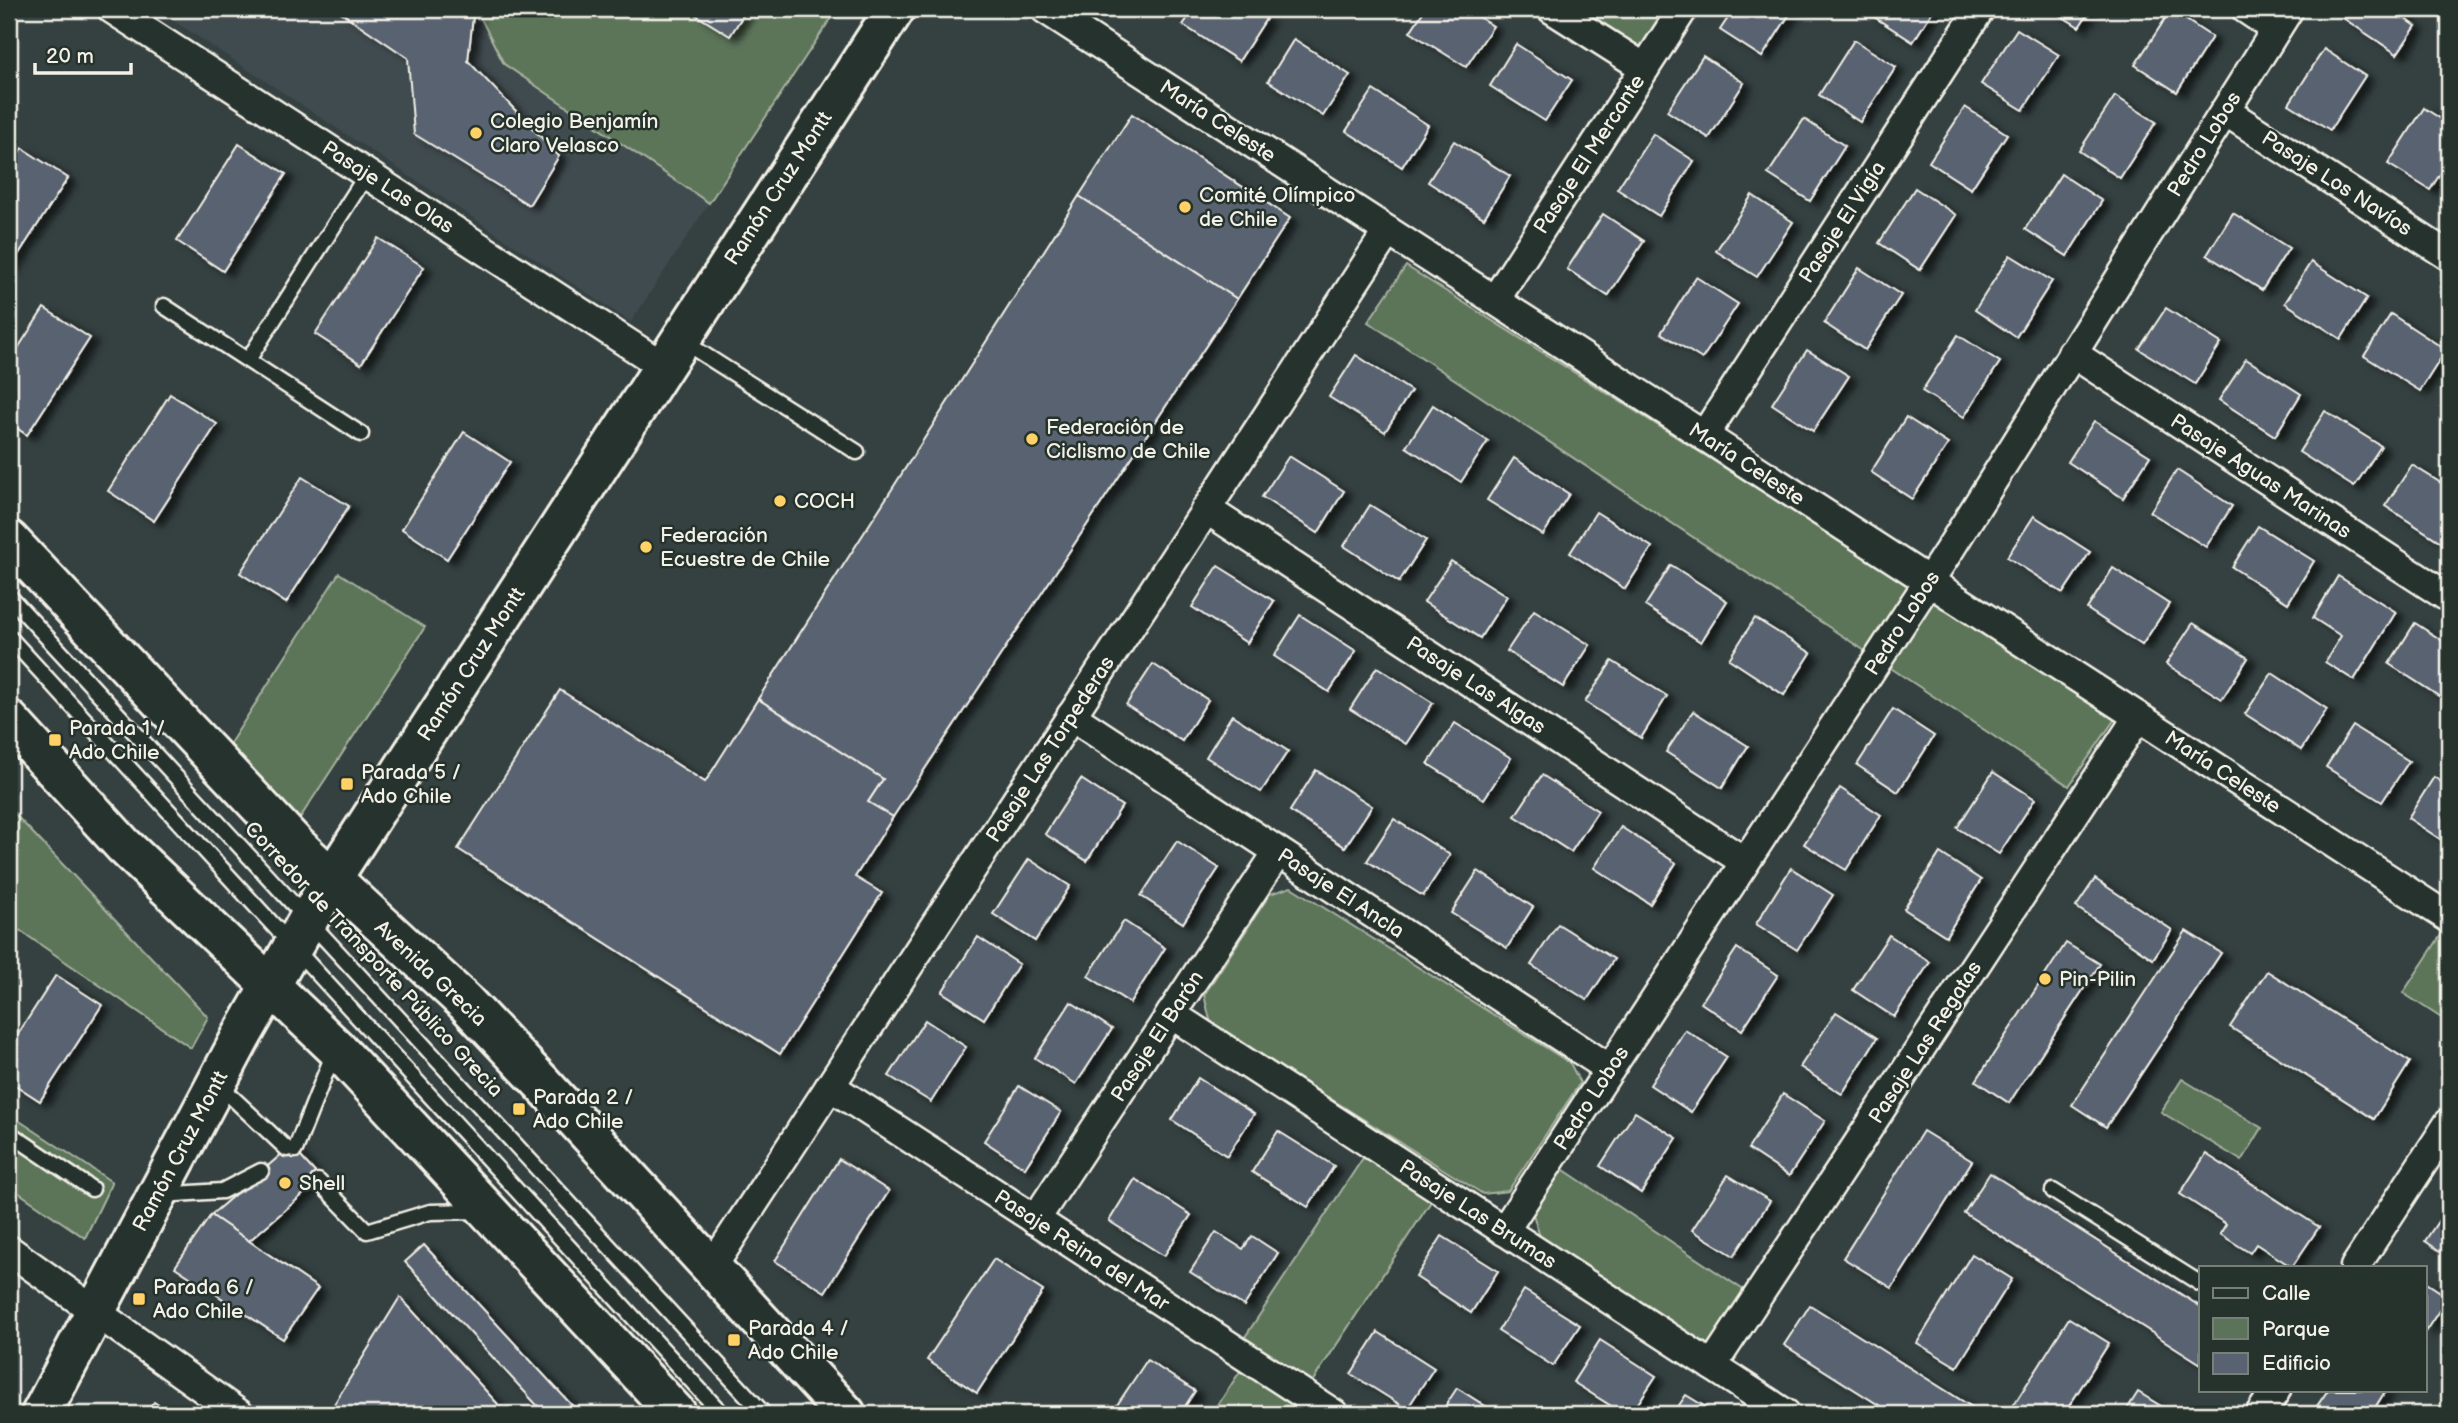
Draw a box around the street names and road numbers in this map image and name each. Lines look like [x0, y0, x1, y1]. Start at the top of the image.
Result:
street label: Pasaje El Mercante [1529, 70, 1650, 239]
street label: María Celeste [1155, 75, 1280, 168]
street label: Pedro Lobos [2162, 87, 2247, 201]
street label: Ramón Cruz Montt [719, 106, 838, 270]
street label: Pasaje Los Navíos [2257, 126, 2417, 241]
street label: Pasaje Las Olas [317, 136, 458, 239]
street label: Pasaje El Vigía [1794, 157, 1891, 288]
street label: Pasaje Aguas Marinas [2166, 409, 2356, 544]
street label: María Celeste [1684, 418, 1809, 511]
street label: Pedro Lobos [1859, 567, 1945, 680]
street label: Ramón Cruz Montt [412, 582, 531, 746]
street label: Pasaje Las Algas [1401, 631, 1550, 740]
street label: Pasaje Las Torpederas [981, 652, 1120, 847]
street label: María Celeste [2160, 726, 2285, 819]
street label: Corredor de Transporte Público Grecia [239, 816, 508, 1102]
street label: Pasaje El Ancla [1273, 843, 1409, 944]
street label: Avenida Grecia [369, 915, 492, 1032]
street label: Pasaje Las Regatas [1864, 956, 1987, 1128]
street label: Pasaje El Barón [1106, 966, 1209, 1106]
street label: Pedro Lobos [1548, 1042, 1634, 1155]
street label: Ramón Cruz Montt [128, 1066, 234, 1236]
street label: Pasaje Las Brumas [1394, 1154, 1561, 1275]
street label: Pasaje Reina del Mar [989, 1184, 1174, 1317]

